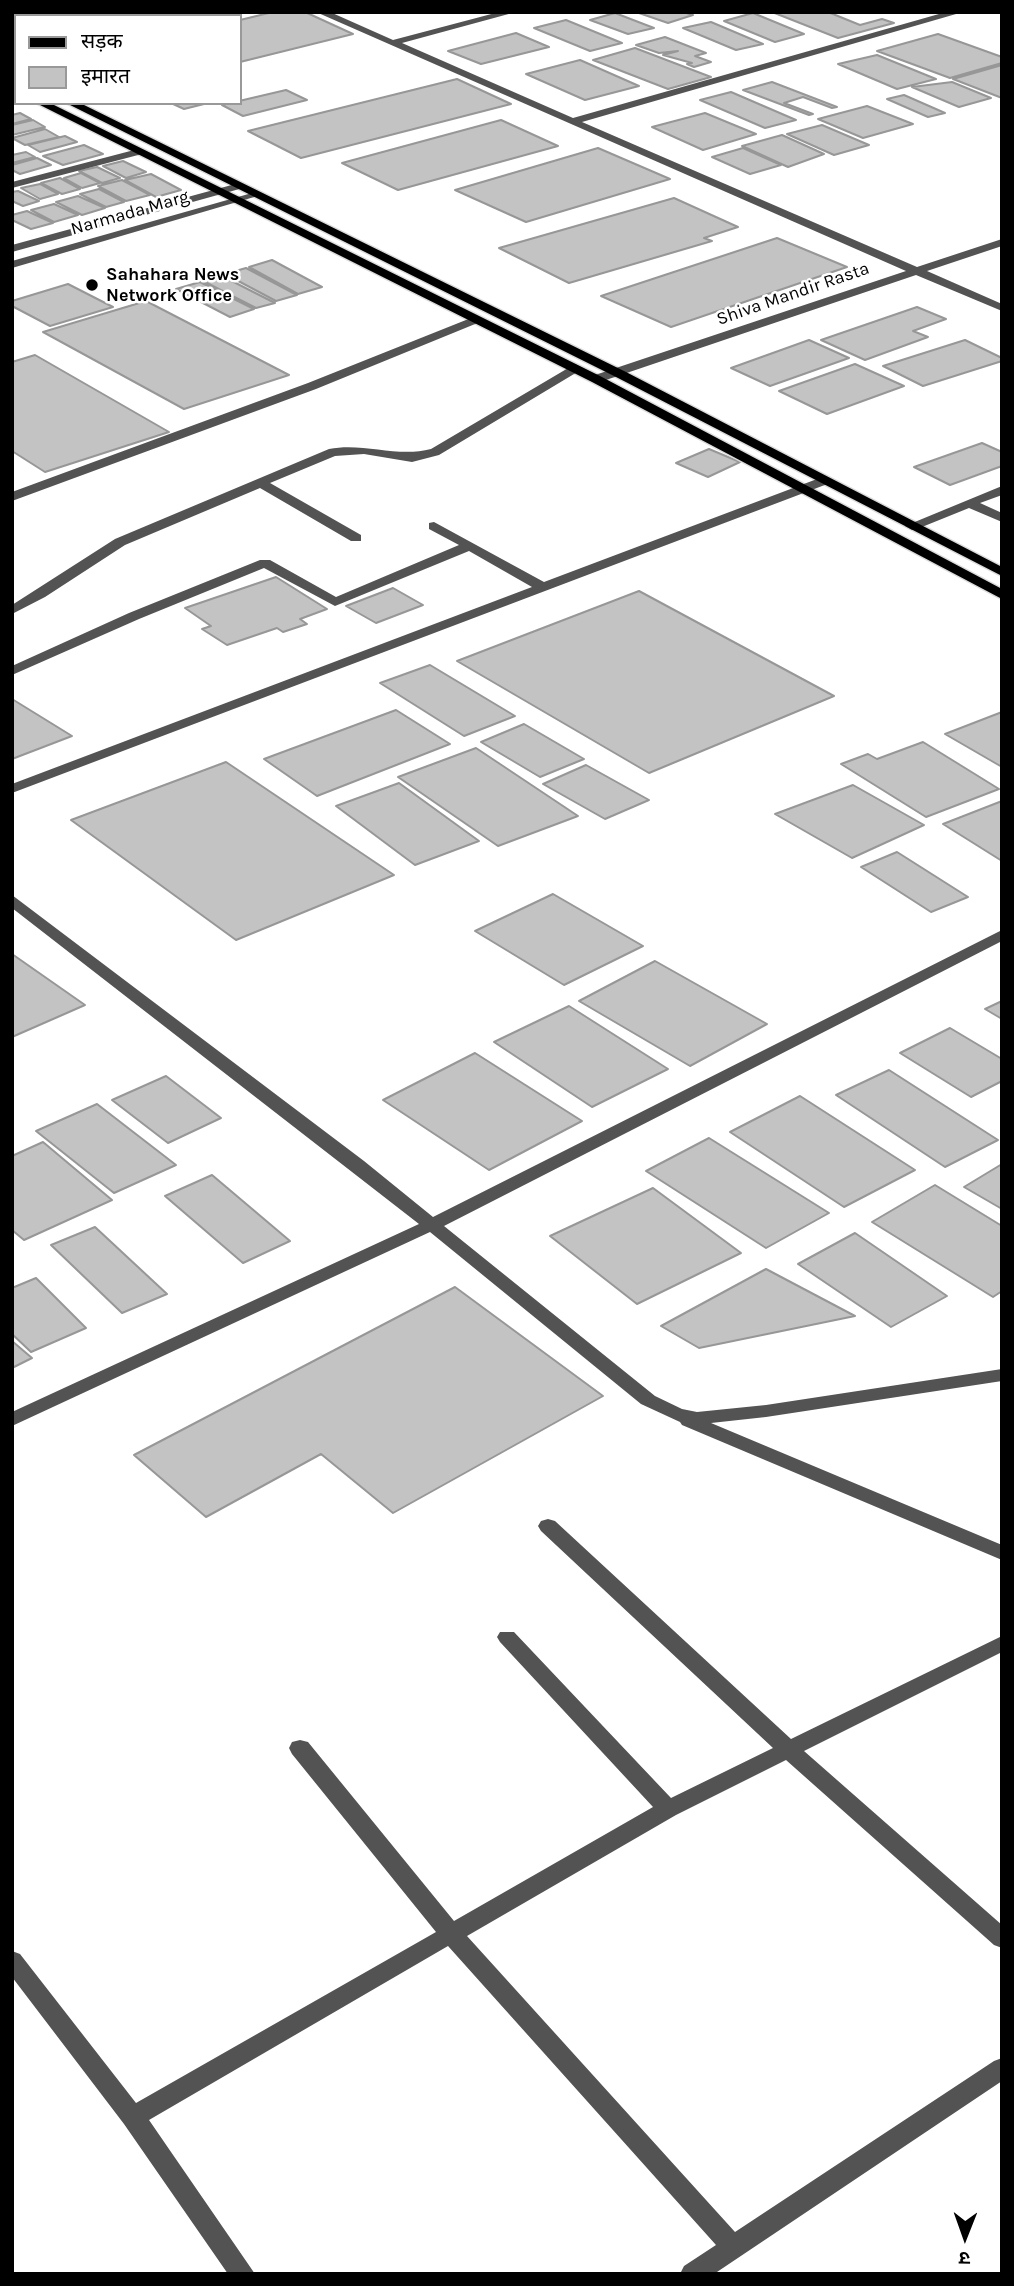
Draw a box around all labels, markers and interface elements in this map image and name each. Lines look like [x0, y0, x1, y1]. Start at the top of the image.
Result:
legend [14, 14, 242, 105]
text: सड़क [81, 29, 123, 53]
text: इमारत [81, 64, 130, 88]
street label: Narmada Marg [68, 186, 192, 240]
street label: Shiva Mandir Rasta [714, 258, 872, 330]
place label: Sahahara News Network Office [106, 264, 239, 306]
marker: Sahahara News Network Office [84, 277, 100, 293]
north arrow [930, 2202, 1000, 2272]
text: उ [959, 2247, 970, 2269]

